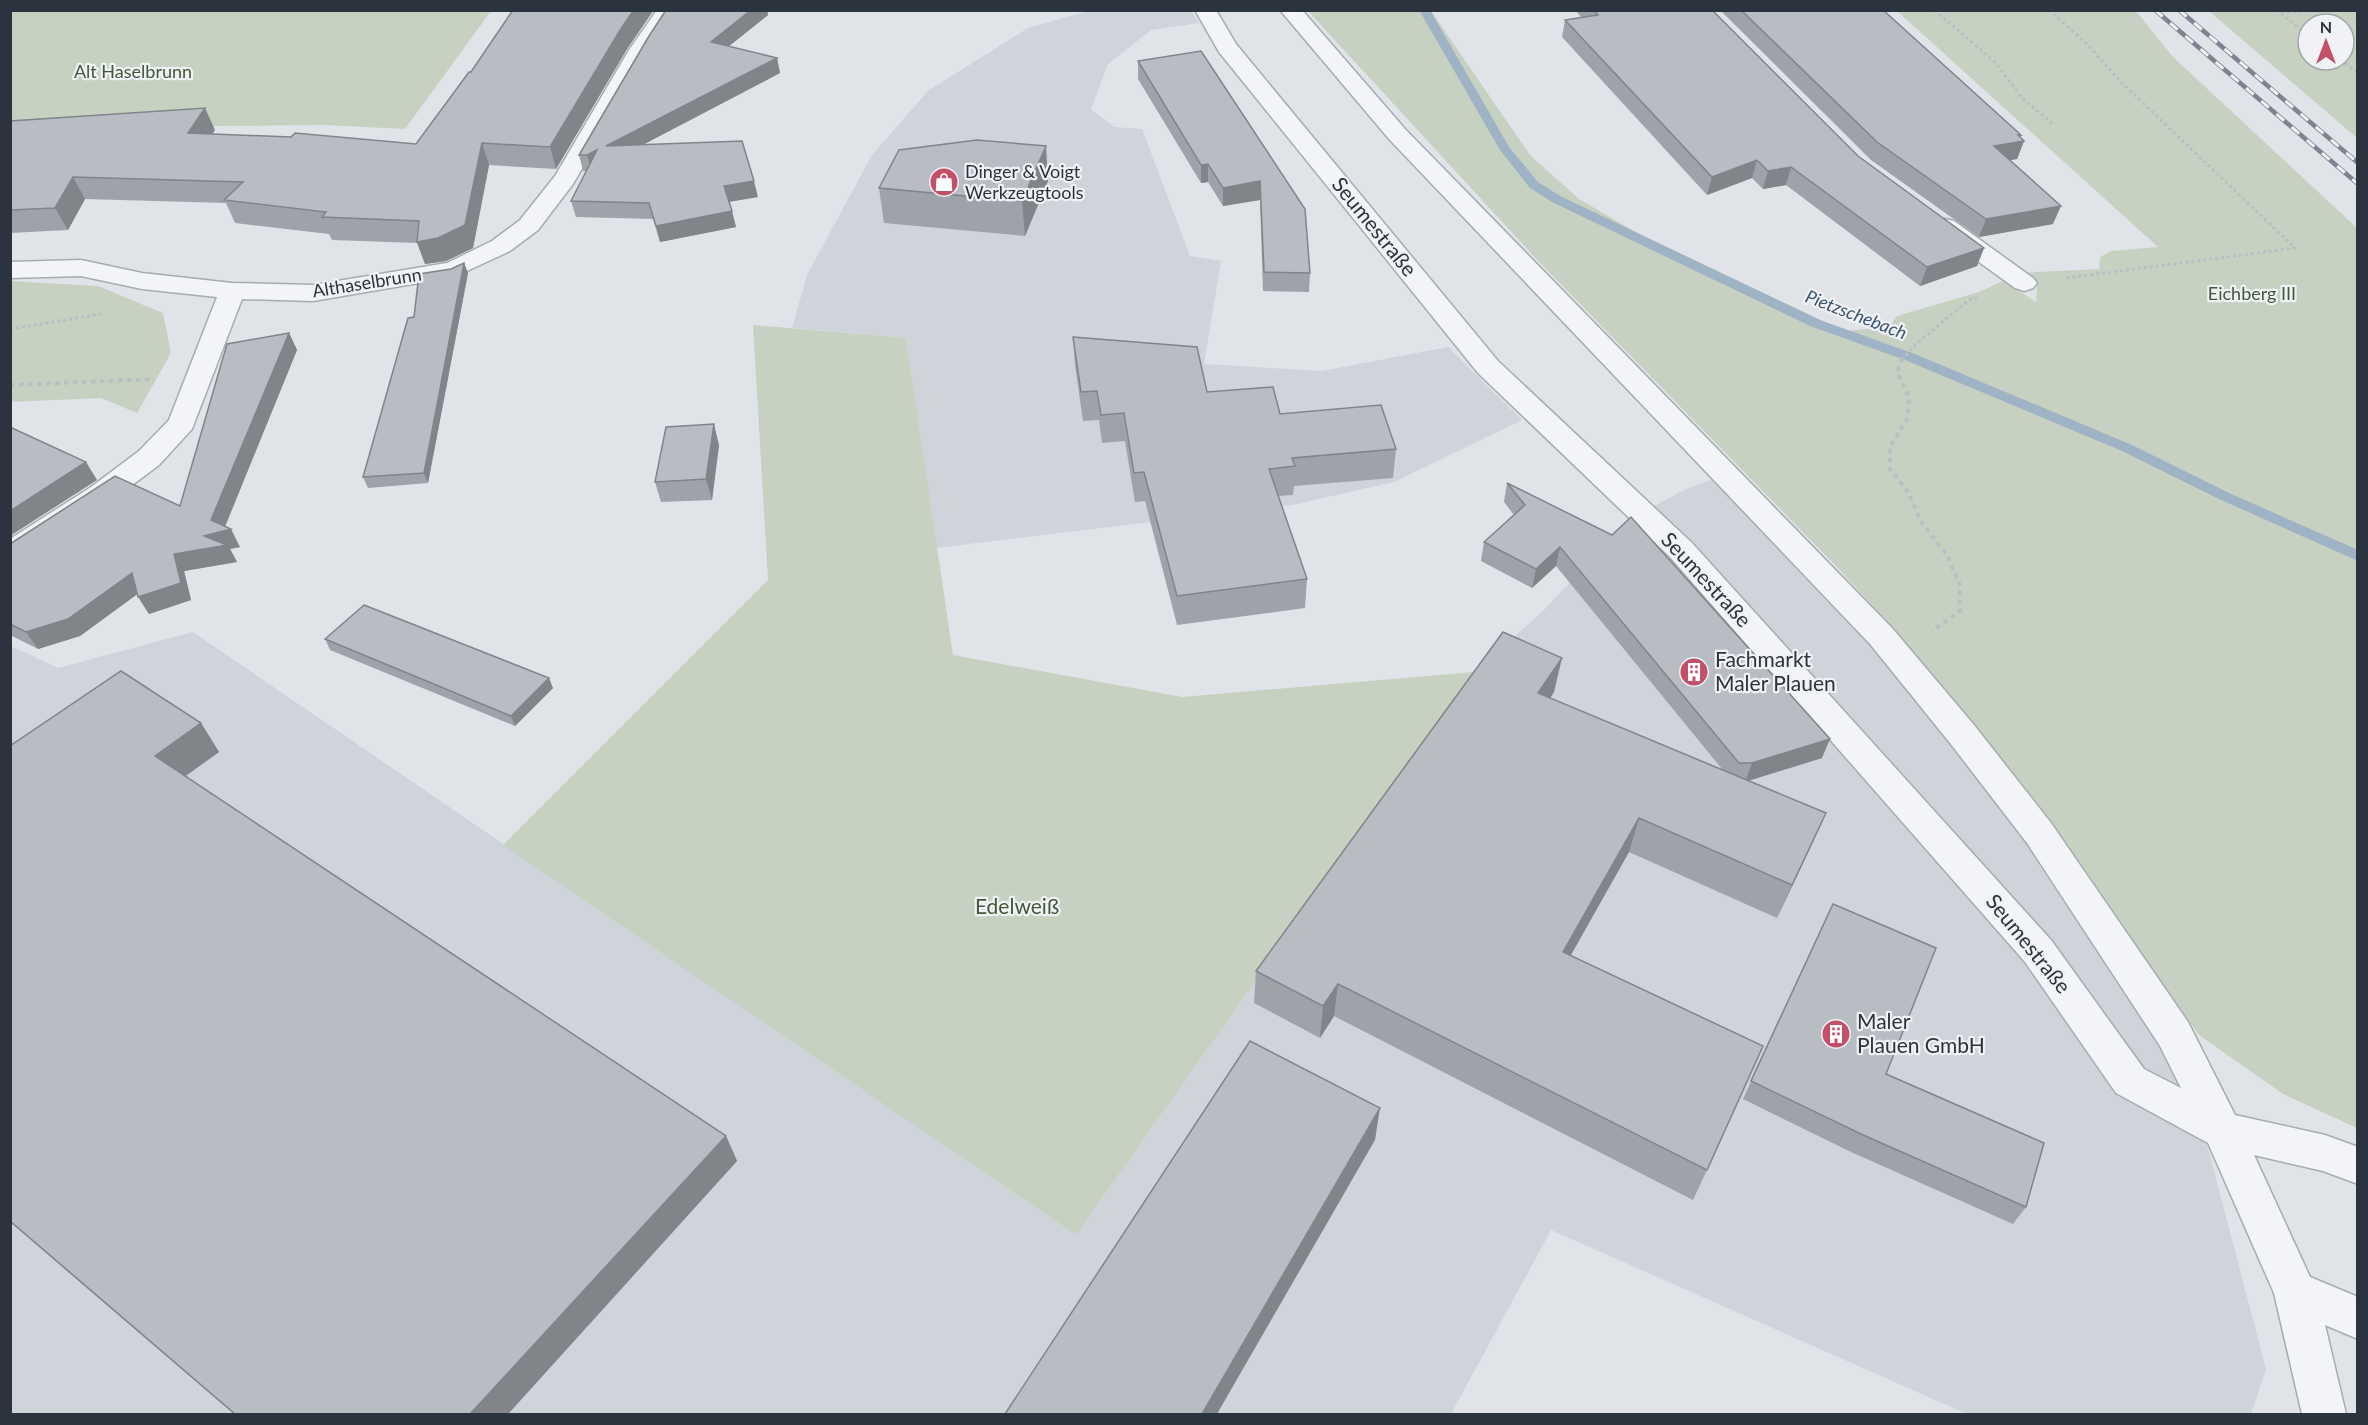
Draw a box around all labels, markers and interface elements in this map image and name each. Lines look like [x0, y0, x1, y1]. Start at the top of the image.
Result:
north arrow [2296, 12, 2356, 72]
text: N [2320, 17, 2332, 36]
park label: Alt Haselbrunn [74, 60, 192, 82]
place label: Dinger & Voigt Werkzeugtools [965, 160, 1084, 203]
shop icon: Dinger & Voigt Werkzeugtools [928, 166, 960, 198]
street label: Seumestraße [1328, 171, 1423, 281]
street label: Althaselbrunn [311, 263, 423, 301]
park label: Eichberg III [2208, 282, 2296, 304]
water label: Pietzschebach [1803, 285, 1910, 343]
street label: Seumestraße [1657, 526, 1757, 631]
place label: Fachmarkt Maler Plauen [1715, 646, 1836, 695]
building icon: Fachmarkt Maler Plauen [1678, 656, 1710, 688]
street label: Seumestraße [1982, 888, 2077, 998]
park label: Edelweiß [975, 893, 1059, 918]
place label: Maler Plauen GmbH [1857, 1008, 1985, 1057]
building icon: Maler Plauen GmbH [1820, 1018, 1852, 1050]

